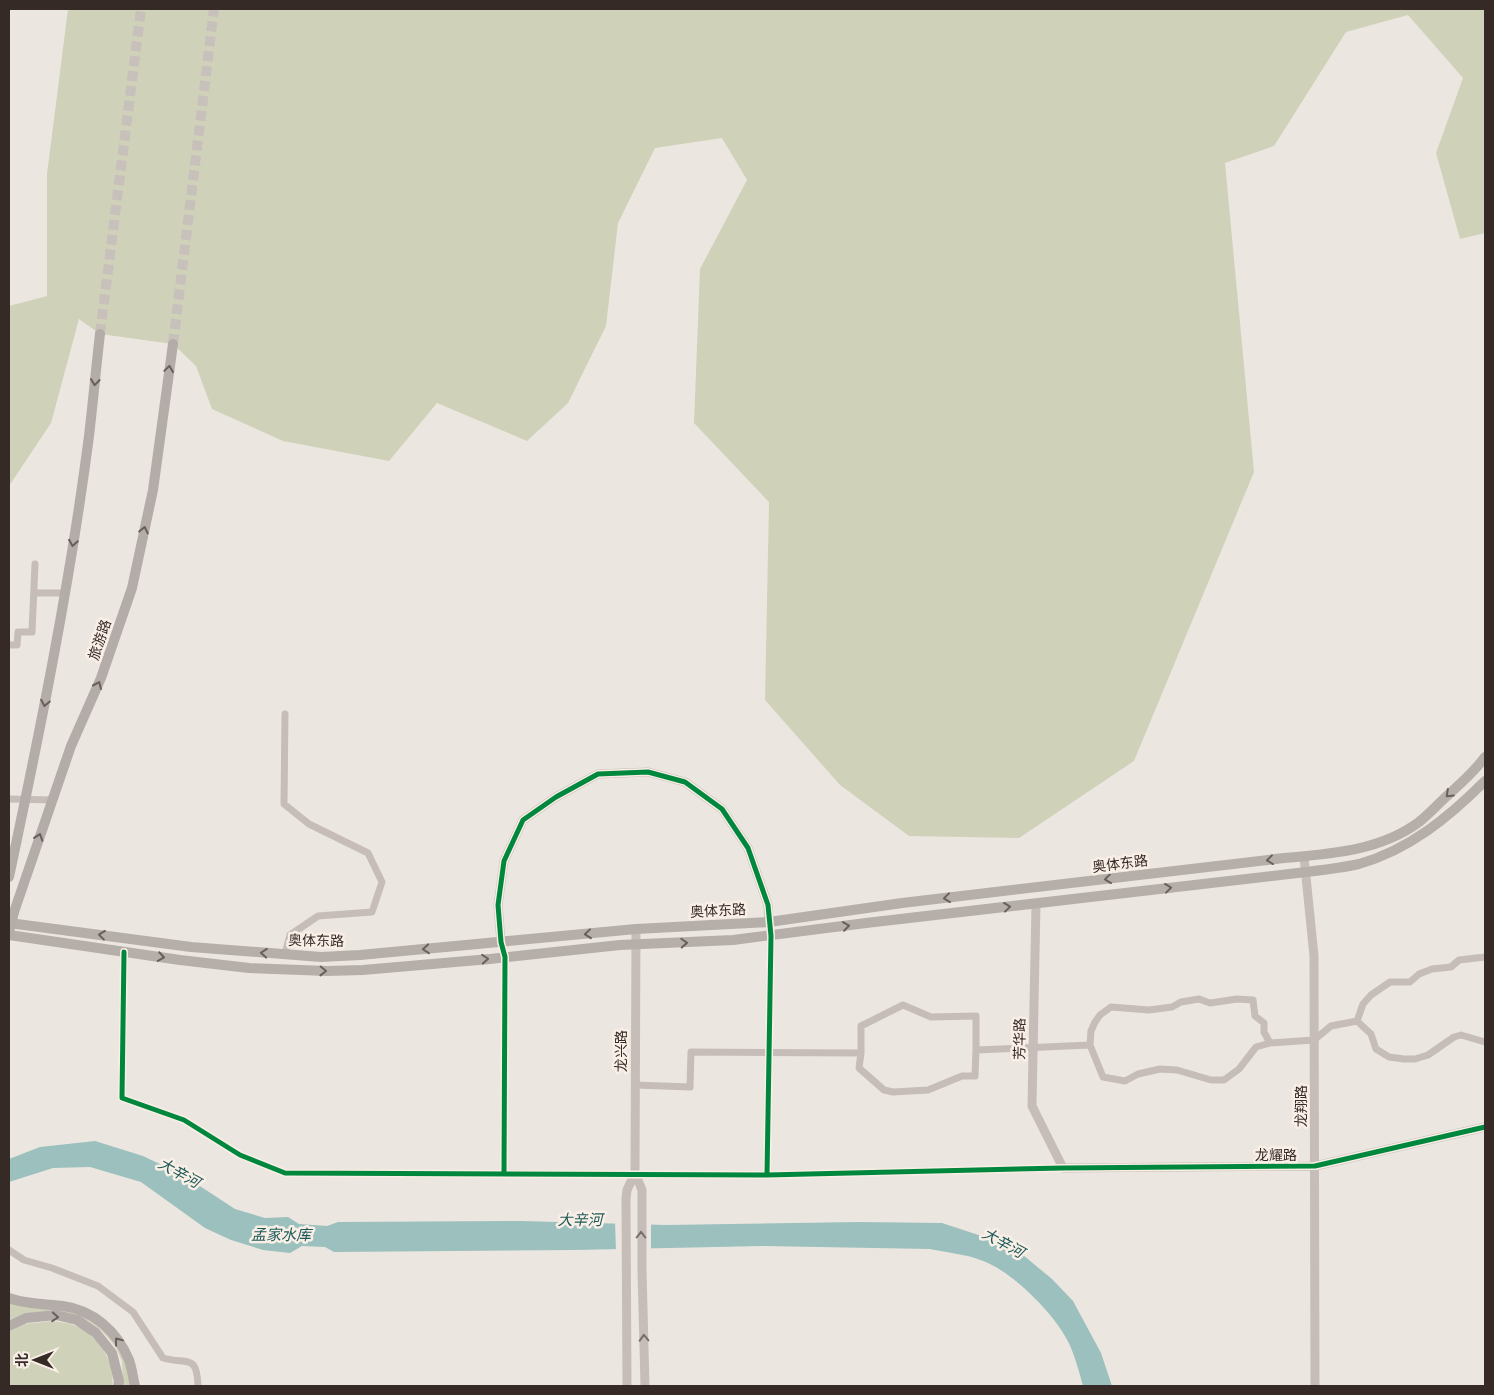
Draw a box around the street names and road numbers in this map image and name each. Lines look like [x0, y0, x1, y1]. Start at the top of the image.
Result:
street label: 旅游路 [85, 617, 115, 663]
street label: 奥体东路 [1091, 852, 1149, 876]
street label: 奥体东路 [690, 901, 746, 921]
street label: 奥体东路 [288, 932, 344, 950]
street label: 芳华路 [1011, 1018, 1029, 1060]
street label: 龙兴路 [613, 1030, 630, 1072]
street label: 龙翔路 [1293, 1085, 1310, 1127]
street label: 龙耀路 [1255, 1147, 1297, 1164]

